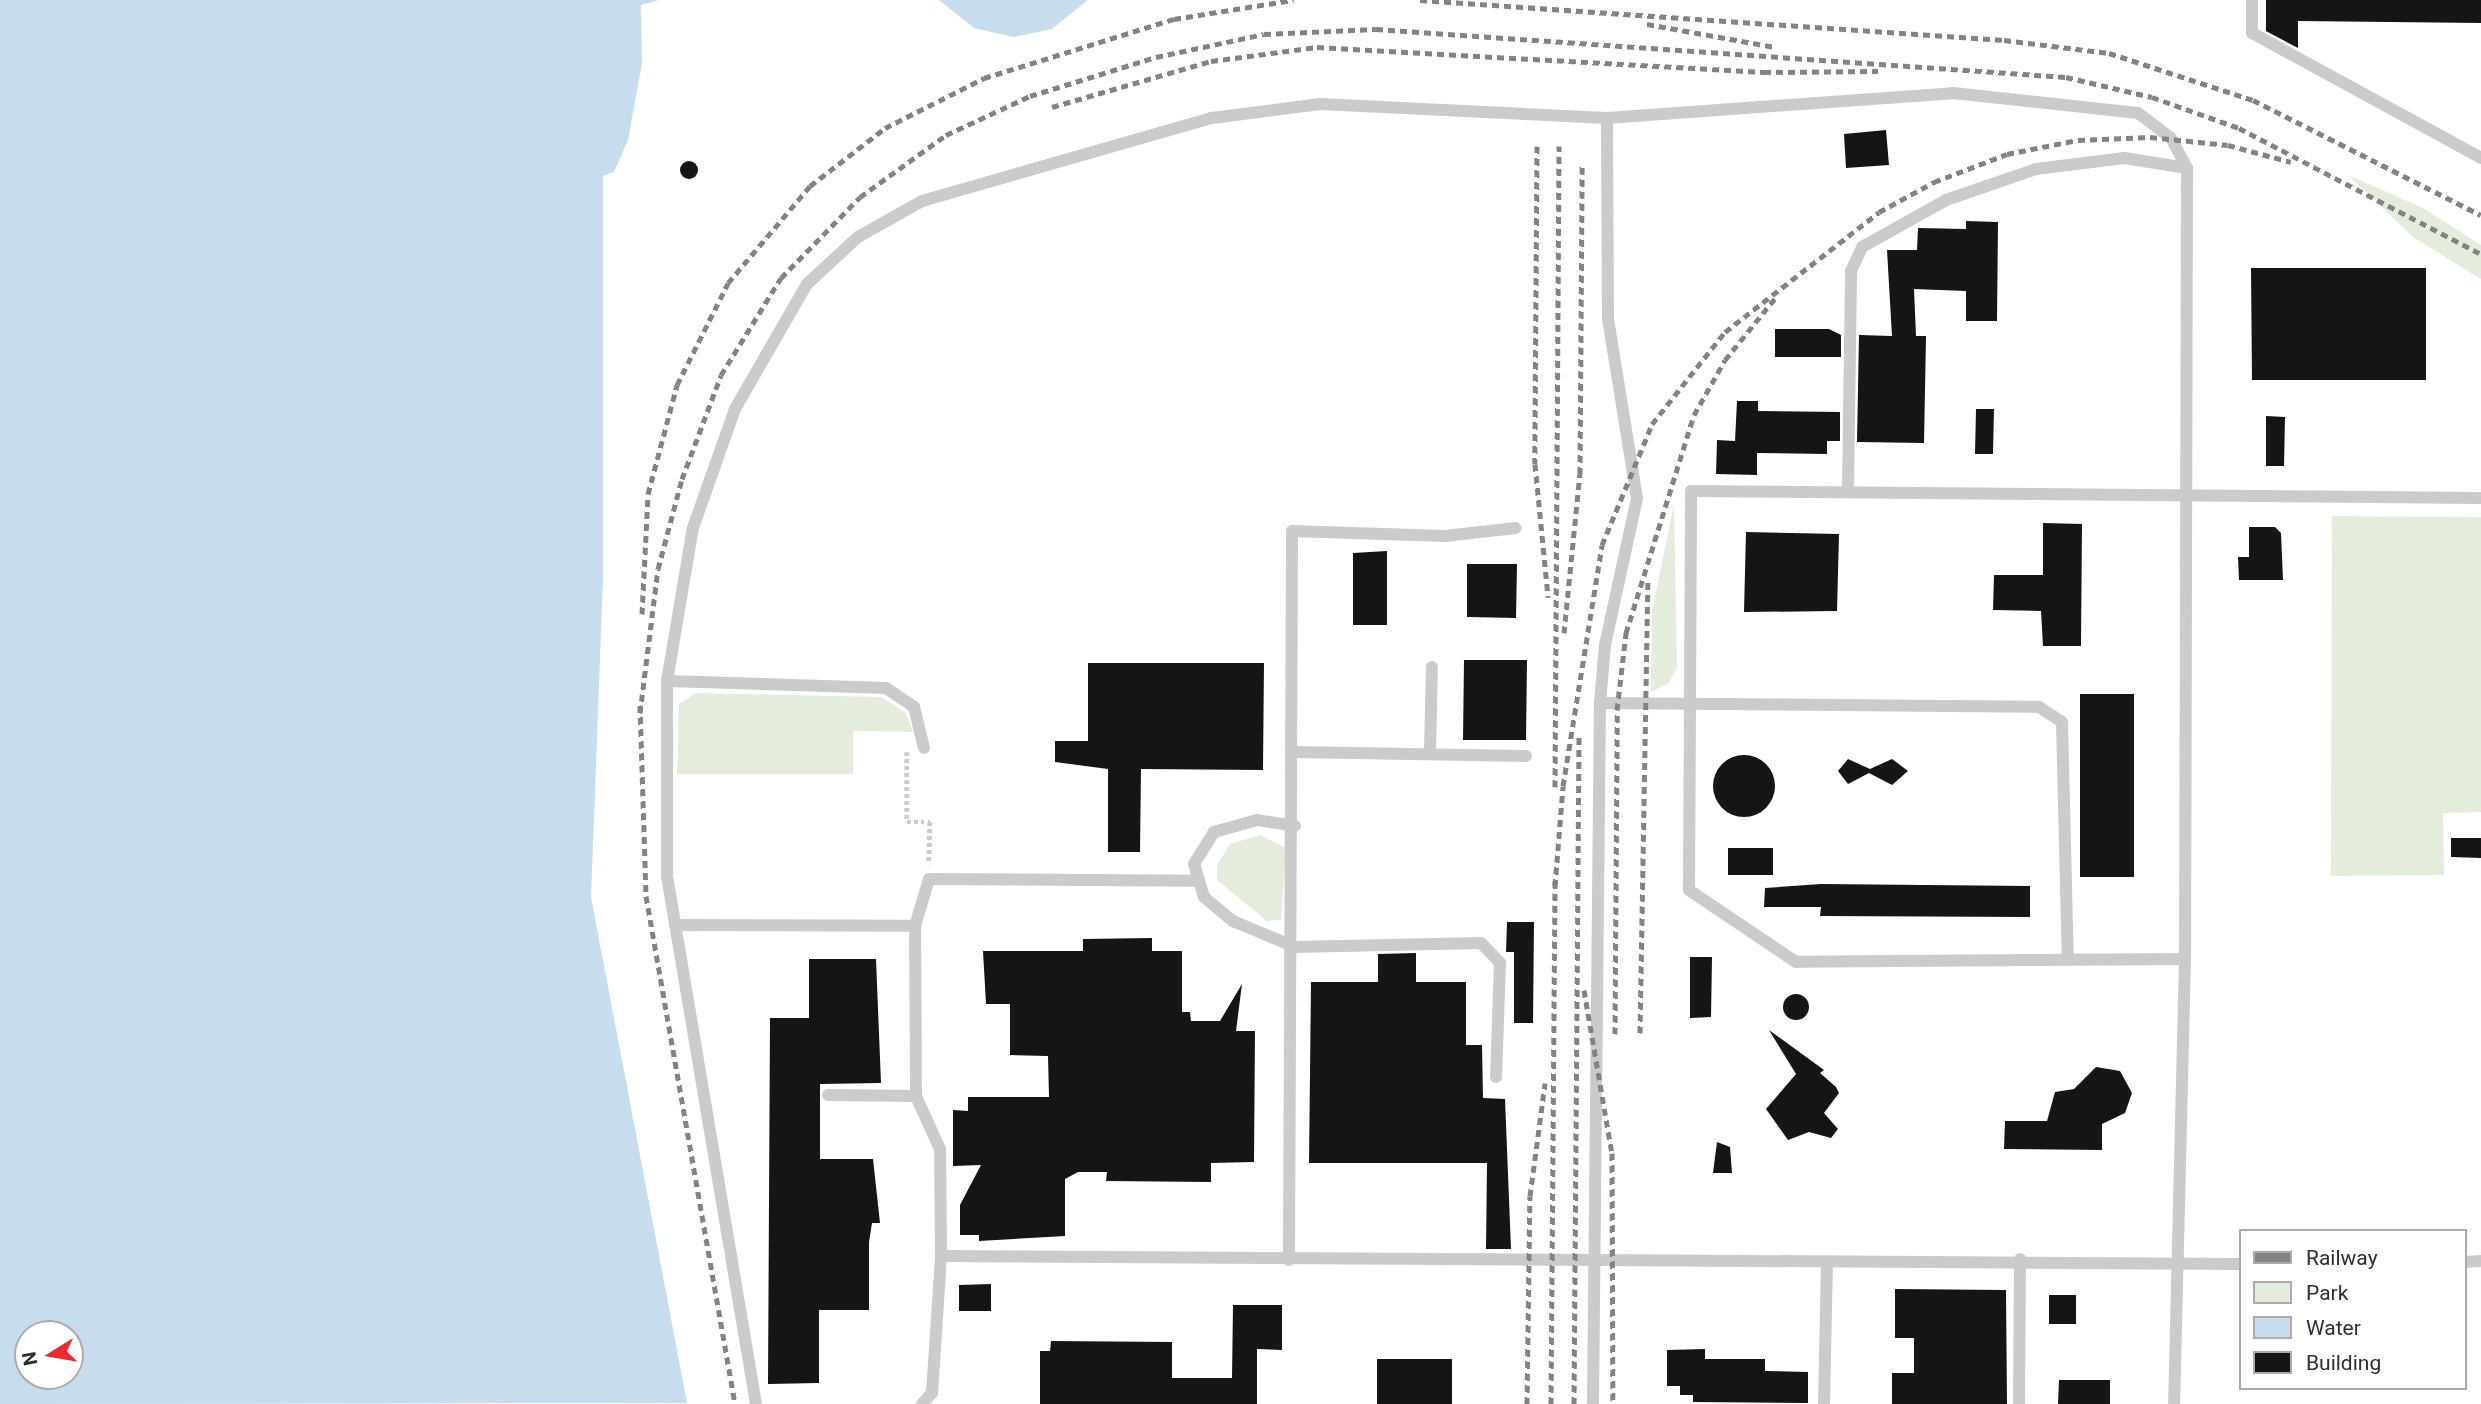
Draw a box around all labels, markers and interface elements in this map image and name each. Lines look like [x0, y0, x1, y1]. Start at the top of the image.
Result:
legend [2240, 1229, 2467, 1390]
text: Railway [2306, 1246, 2378, 1270]
text: Park [2306, 1281, 2348, 1305]
text: Water [2306, 1316, 2361, 1340]
north arrow [14, 1320, 84, 1390]
text: N [17, 1350, 42, 1367]
text: Building [2306, 1351, 2381, 1375]

